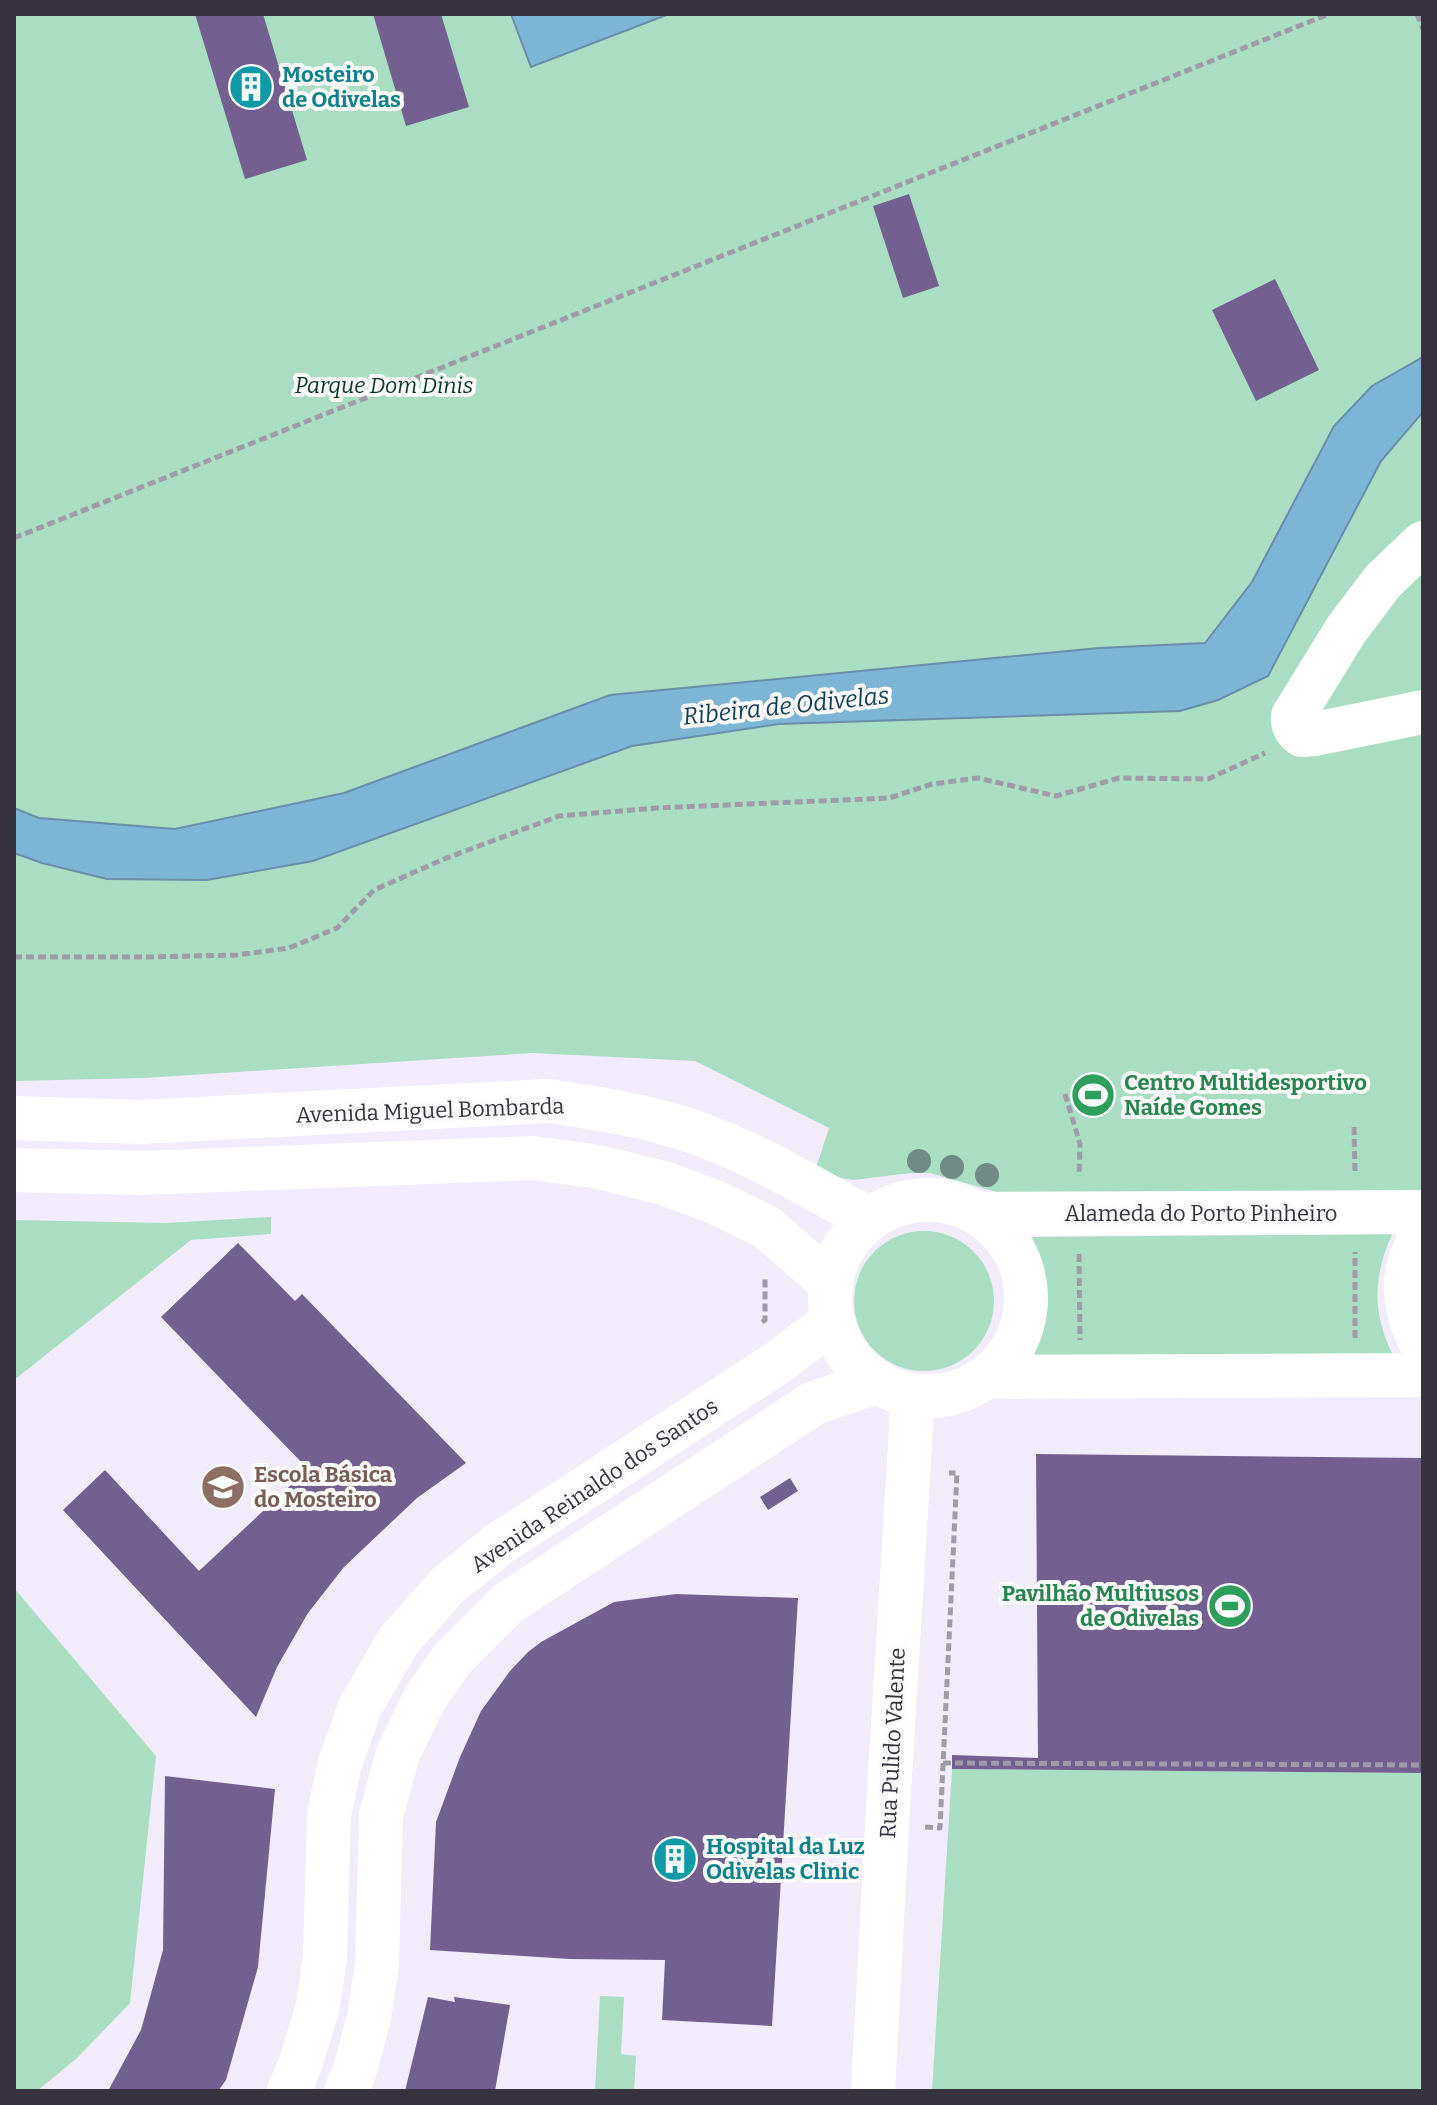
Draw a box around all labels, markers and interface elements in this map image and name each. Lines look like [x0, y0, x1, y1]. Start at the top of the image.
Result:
place label: Mosteiro de Odivelas [282, 61, 401, 113]
building icon: Mosteiro de Odivelas [227, 63, 275, 111]
park label: Parque Dom Dinis [295, 372, 473, 399]
water label: Ribeira de Odivelas [682, 681, 890, 731]
place label: Centro Multidesportivo Naíde Gomes [1124, 1069, 1367, 1121]
sports icon: Centro Multidesportivo Naíde Gomes [1069, 1071, 1117, 1119]
street label: Avenida Miguel Bombarda [295, 1092, 565, 1129]
street label: Alameda do Porto Pinheiro [1064, 1200, 1338, 1227]
street label: Avenida Reinaldo dos Santos [465, 1392, 723, 1578]
place label: Escola Básica do Mosteiro [254, 1461, 393, 1513]
school or university icon: Escola Básica do Mosteiro [199, 1463, 247, 1511]
place label: Pavilhão Multiusos de Odivelas [1002, 1580, 1199, 1632]
sports icon: Pavilhão Multiusos de Odivelas [1206, 1582, 1254, 1630]
street label: Rua Pulido Valente [874, 1647, 911, 1839]
place label: Hospital da Luz Odivelas Clinic [706, 1833, 865, 1885]
building icon: Hospital da Luz Odivelas Clinic [651, 1835, 699, 1883]

